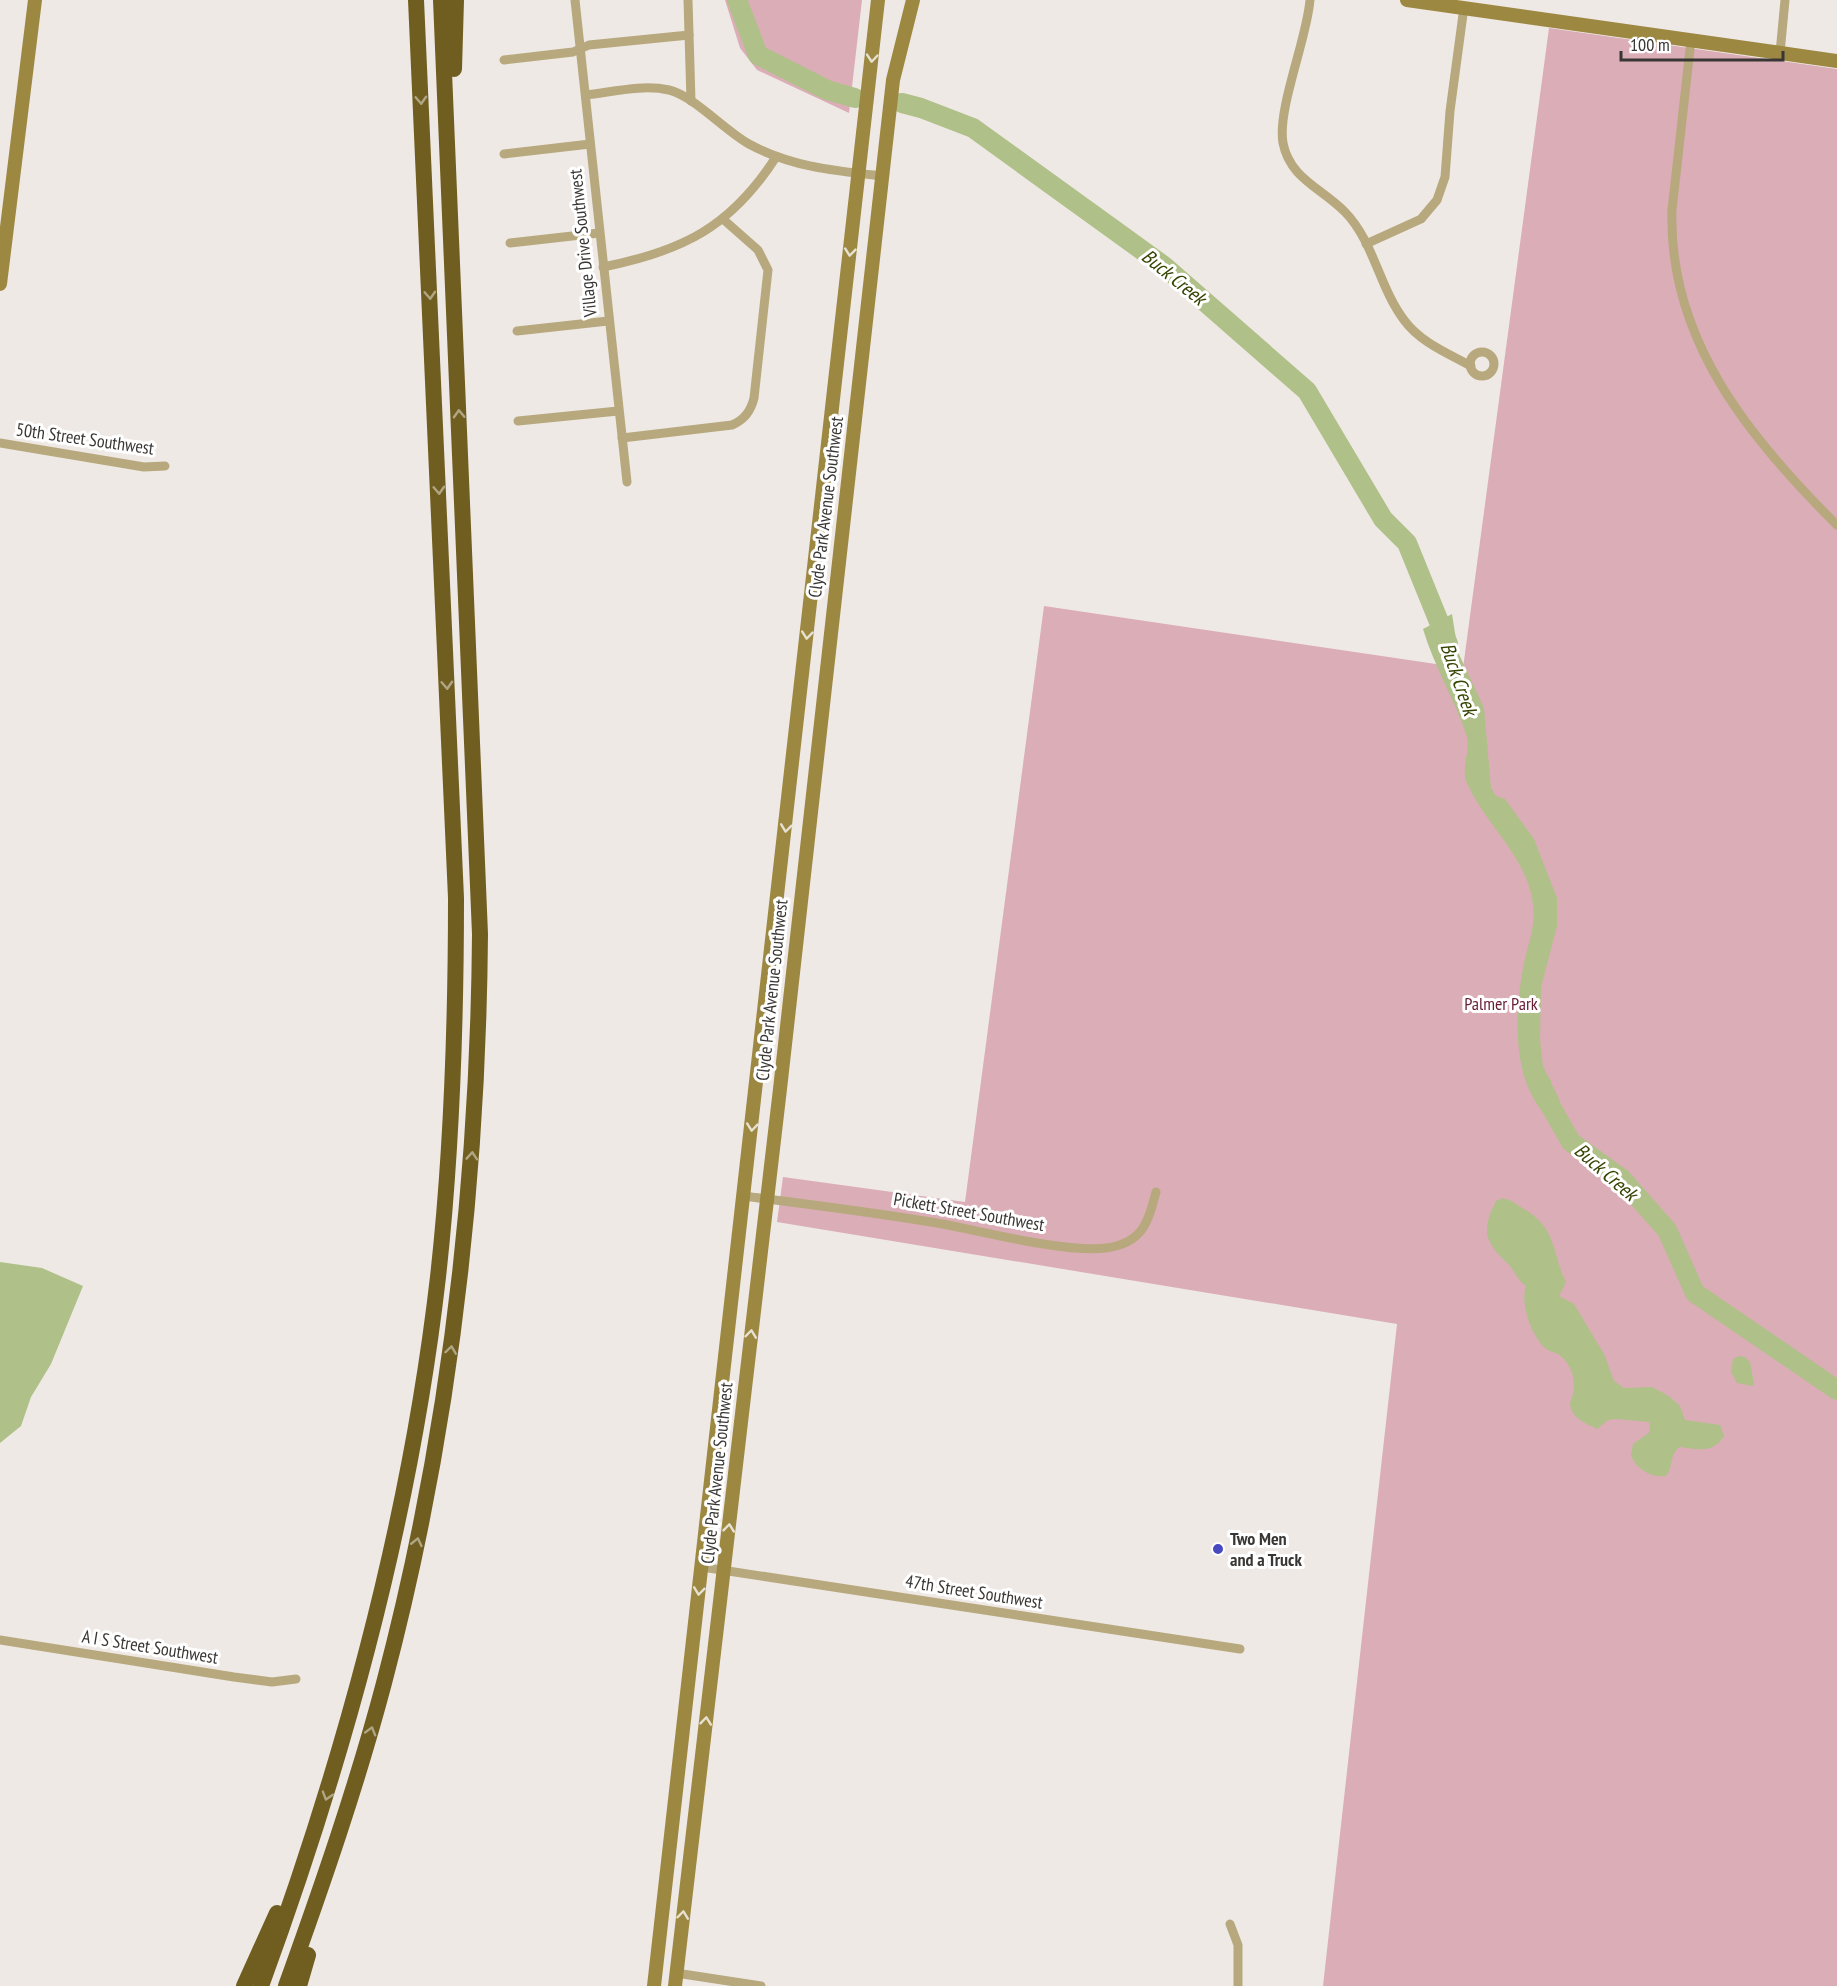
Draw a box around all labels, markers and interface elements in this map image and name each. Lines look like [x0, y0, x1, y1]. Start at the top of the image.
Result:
scale bar [1621, 24, 1783, 62]
text: 100 m [1630, 33, 1670, 56]
one-way arrow [866, 54, 879, 63]
one-way arrow [414, 96, 427, 105]
street label: Village Drive Southwest [563, 168, 602, 319]
water label: Buck Creek [1137, 243, 1213, 312]
one-way arrow [844, 247, 857, 257]
one-way arrow [424, 291, 437, 300]
one-way arrow [452, 409, 465, 418]
street label: Clyde Park Avenue Southwest [803, 415, 848, 599]
street label: 50th Street Southwest [15, 417, 156, 460]
one-way arrow [433, 485, 446, 494]
one-way arrow [801, 630, 814, 639]
water label: Buck Creek [1434, 639, 1484, 721]
one-way arrow [441, 680, 454, 689]
one-way arrow [780, 824, 793, 833]
street label: Clyde Park Avenue Southwest [751, 898, 792, 1082]
park label: Palmer Park [1464, 992, 1538, 1015]
one-way arrow [746, 1122, 759, 1131]
water label: Buck Creek [1569, 1138, 1645, 1208]
one-way arrow [466, 1152, 479, 1161]
street label: Pickett Street Southwest [892, 1187, 1046, 1236]
one-way arrow [744, 1329, 757, 1338]
one-way arrow [445, 1346, 457, 1355]
street label: Clyde Park Avenue Southwest [696, 1381, 737, 1565]
one-way arrow [722, 1523, 735, 1532]
place label: Two Men and a Truck [1230, 1527, 1302, 1571]
one-way arrow [410, 1537, 423, 1547]
marker: Two Men and a Truck [1211, 1542, 1225, 1556]
street label: 47th Street Southwest [904, 1569, 1045, 1614]
one-way arrow [693, 1587, 706, 1596]
street label: A I S Street Southwest [80, 1624, 220, 1669]
one-way arrow [699, 1717, 712, 1726]
one-way arrow [364, 1727, 376, 1737]
one-way arrow [321, 1790, 334, 1801]
one-way arrow [676, 1910, 689, 1919]

